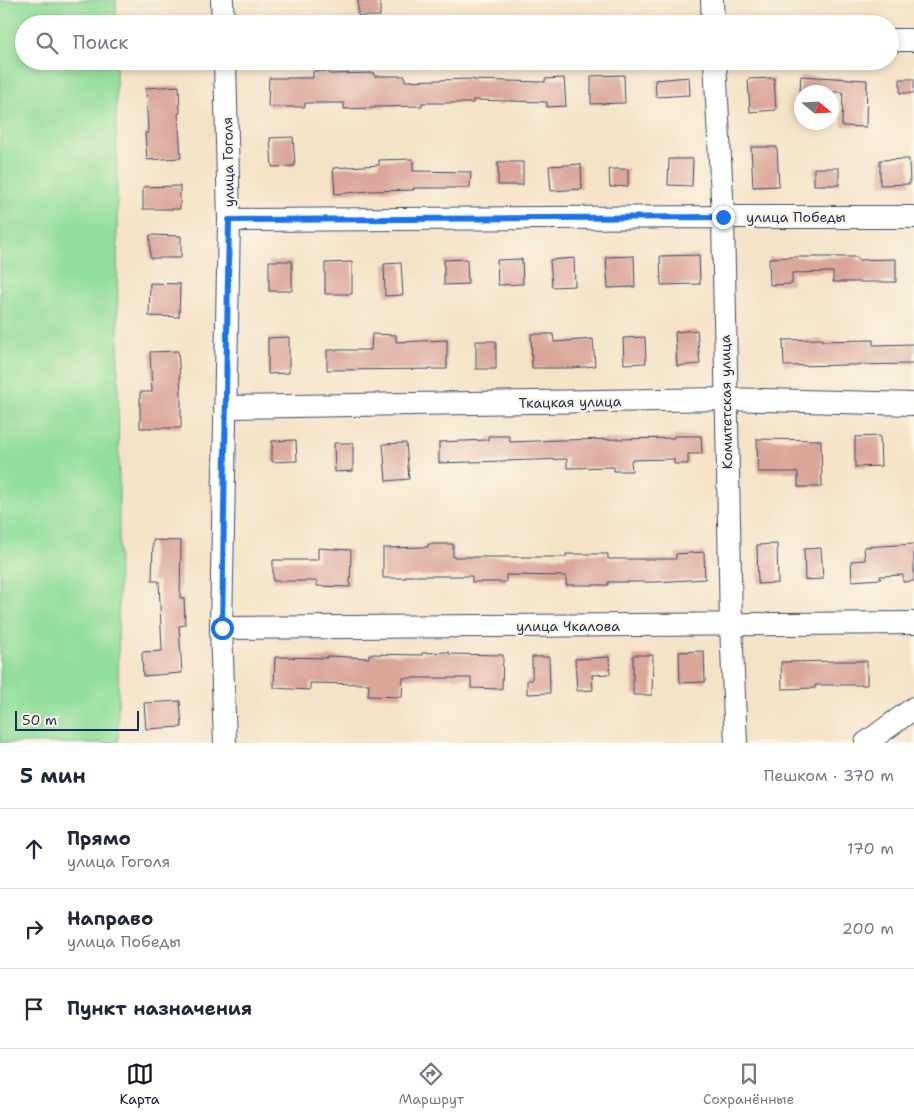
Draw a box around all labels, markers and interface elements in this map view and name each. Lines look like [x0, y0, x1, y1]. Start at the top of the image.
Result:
search box [15, 15, 899, 70]
icon: search [33, 29, 61, 57]
text: Поиск [73, 30, 128, 55]
north arrow [794, 85, 839, 130]
street label: улица Гоголя [218, 117, 238, 207]
route end [712, 206, 735, 229]
street label: улица Победы [746, 208, 846, 226]
street label: Комитетская улица [716, 334, 736, 469]
street label: Ткацкая улица [519, 392, 622, 412]
route start [211, 617, 234, 640]
street label: улица Чкалова [516, 617, 620, 635]
scale bar [15, 708, 139, 731]
text: 50 m [22, 711, 57, 729]
text: 5 мин [20, 762, 86, 790]
text: Пешком · 370 m [764, 765, 894, 786]
text: Прямо [67, 826, 131, 851]
icon: ahead [20, 835, 48, 863]
text: 170 m [847, 838, 894, 859]
text: улица Гоголя [67, 851, 170, 872]
text: Направо [67, 906, 153, 931]
icon: right [20, 915, 48, 943]
text: 200 m [842, 918, 894, 939]
text: улица Победы [67, 931, 181, 952]
icon: arrive [20, 995, 48, 1023]
text: Пункт назначения [67, 996, 252, 1021]
tab: Карта [120, 1060, 160, 1108]
tab: Маршрут [399, 1060, 464, 1108]
tab: Сохранённые [703, 1060, 794, 1108]

